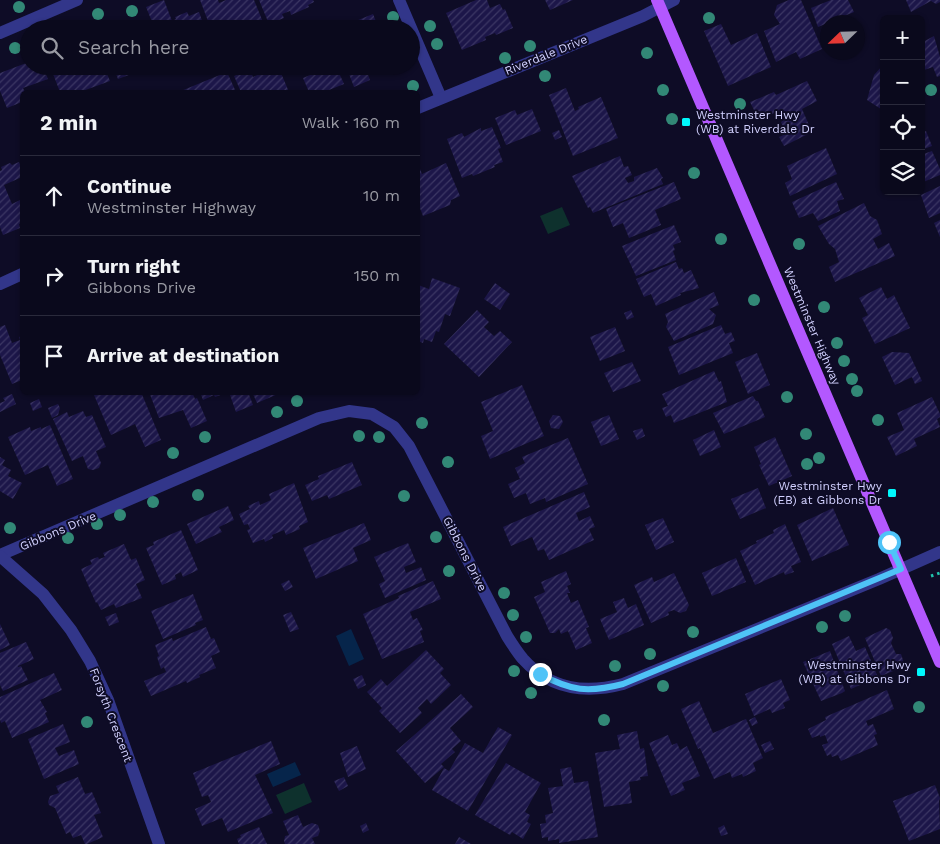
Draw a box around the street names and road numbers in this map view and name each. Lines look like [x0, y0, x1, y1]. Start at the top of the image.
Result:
street label: Riverdale Drive [503, 32, 589, 78]
street label: Westminster Highway [781, 265, 844, 388]
street label: Gibbons Drive [18, 509, 98, 553]
street label: Gibbons Drive [440, 514, 490, 594]
street label: Forsyth Crescent [87, 666, 135, 764]

